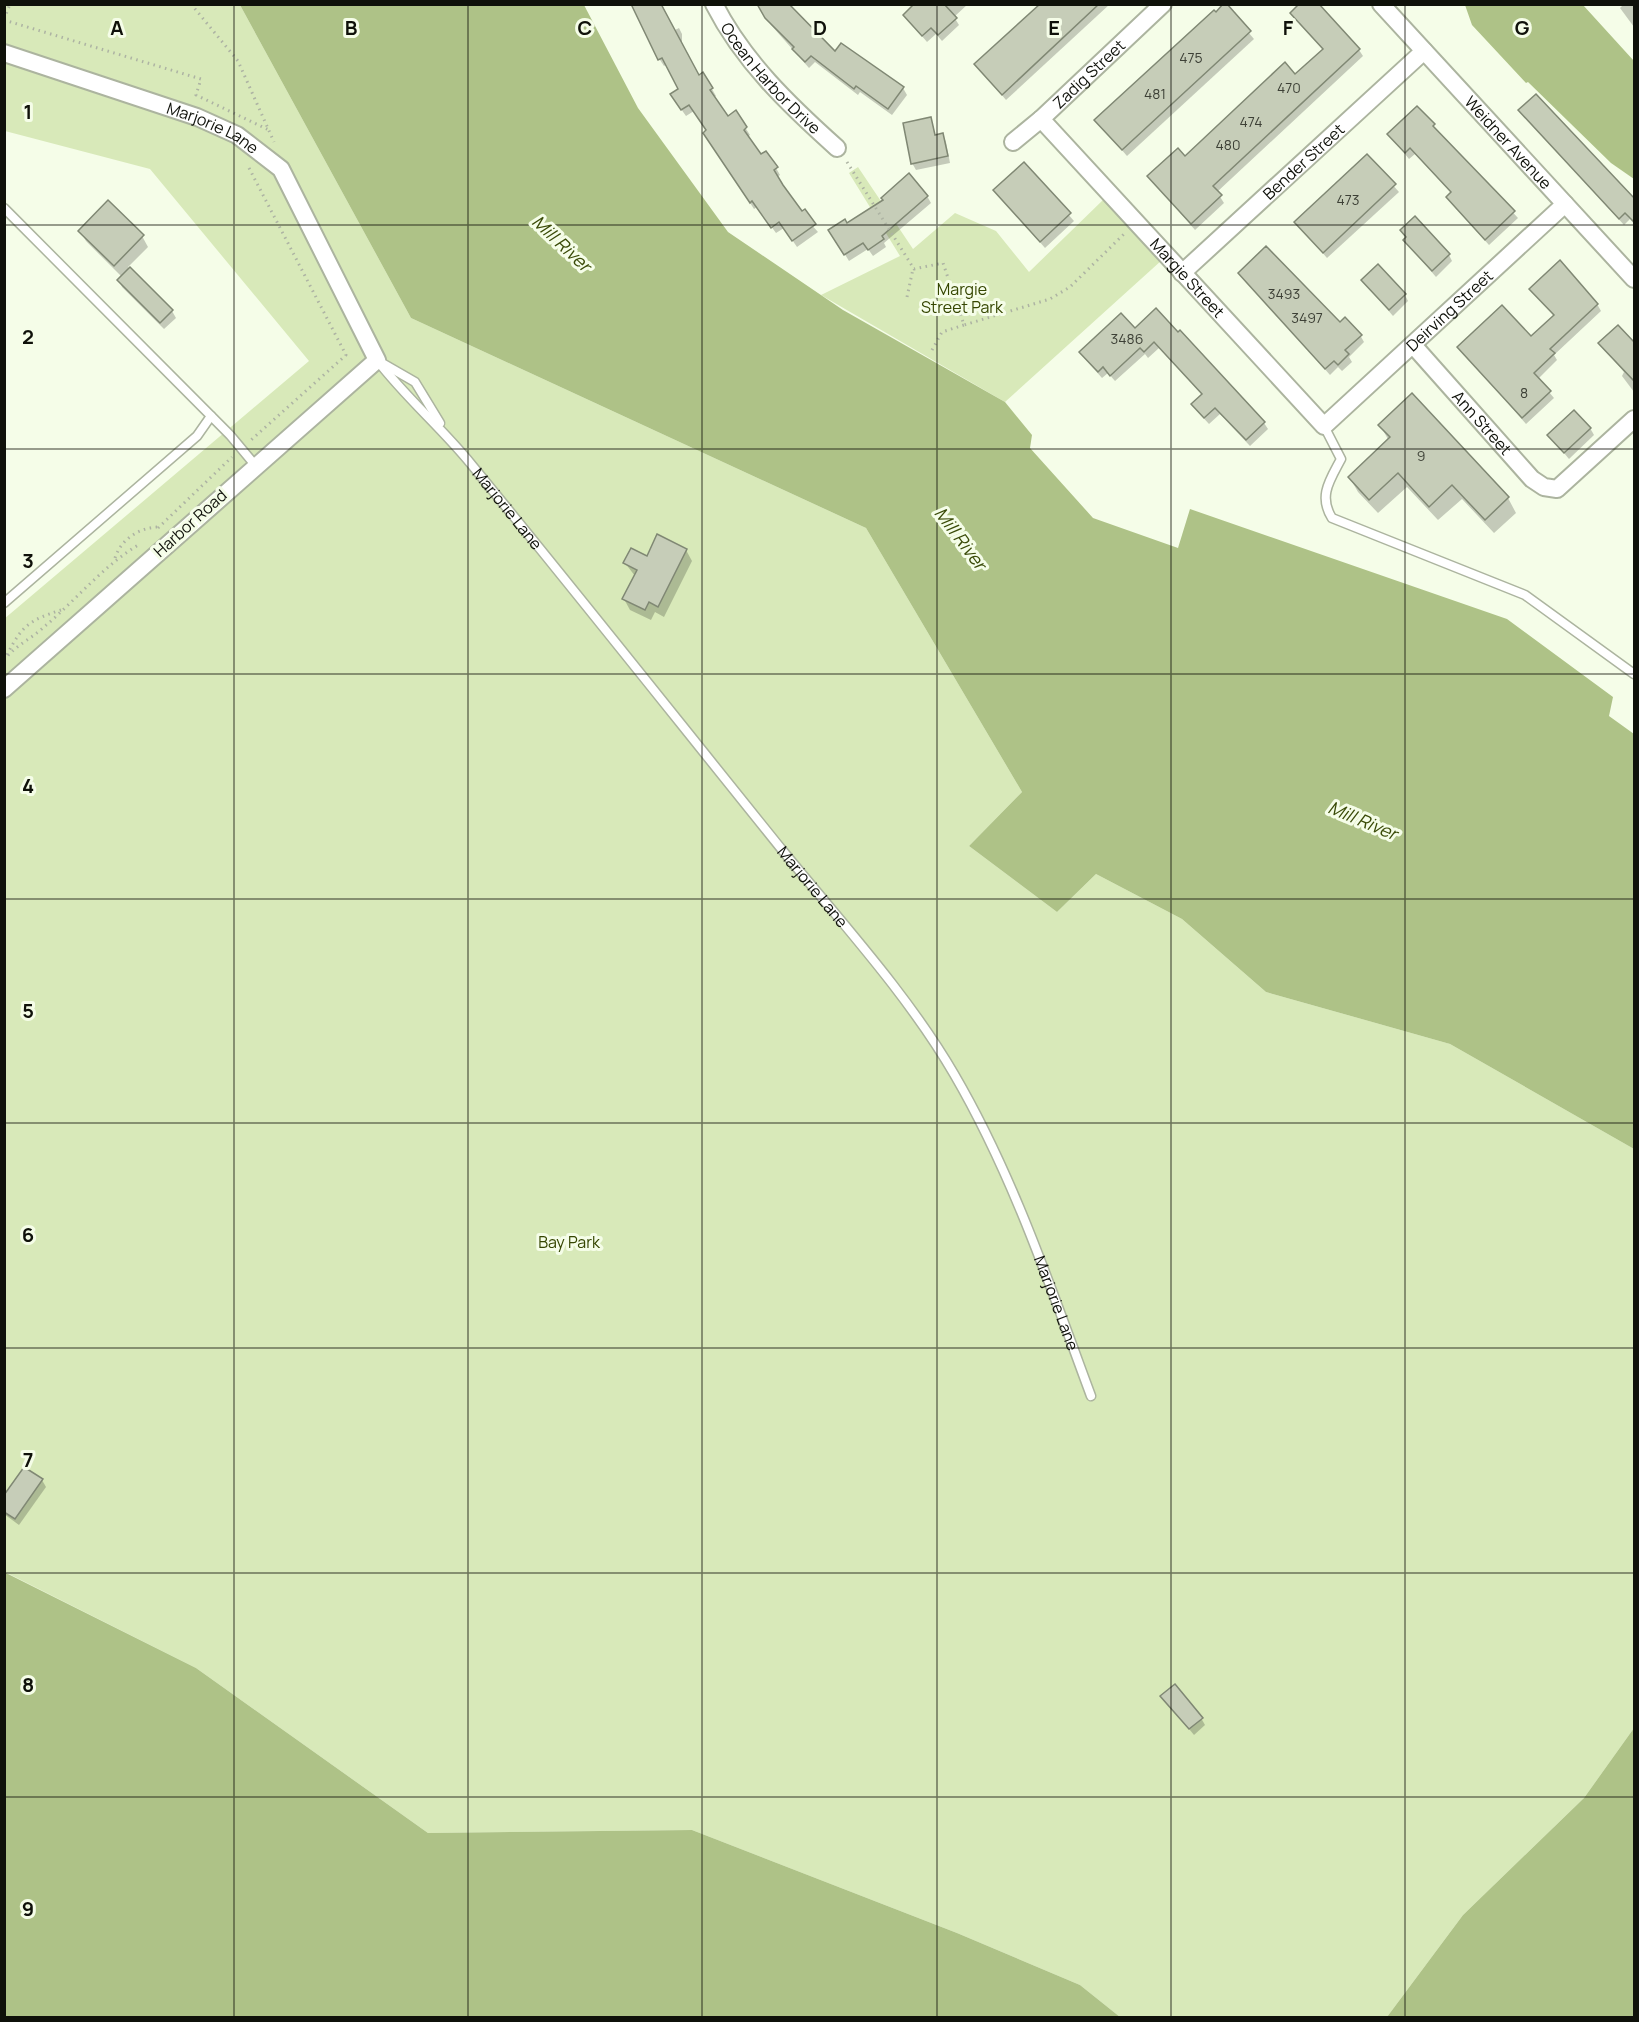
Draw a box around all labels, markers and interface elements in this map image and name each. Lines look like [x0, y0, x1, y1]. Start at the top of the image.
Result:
text: A [110, 14, 124, 41]
text: B [345, 14, 358, 41]
text: C [578, 14, 592, 41]
text: E [1048, 14, 1060, 41]
text: F [1283, 14, 1294, 41]
text: G [1515, 14, 1530, 41]
street label: Ocean Harbor Drive [719, 18, 827, 138]
street label: Zadig Street [1048, 34, 1130, 113]
house number: 475 [1179, 48, 1203, 67]
house number: 470 [1277, 78, 1301, 97]
house number: 481 [1144, 84, 1166, 103]
street label: Weidner Avenue [1460, 91, 1557, 194]
street label: Marjorie Lane [164, 97, 263, 159]
text: 1 [24, 98, 32, 125]
house number: 474 [1240, 112, 1262, 131]
street label: Bender Street [1258, 118, 1349, 204]
house number: 480 [1216, 135, 1240, 154]
house number: 473 [1336, 190, 1360, 209]
water label: Mill River [527, 209, 599, 278]
street label: Margie Street [1145, 233, 1230, 322]
street label: Deirving Street [1401, 265, 1498, 356]
park label: Margie Street Park [921, 278, 1004, 318]
house number: 3493 [1268, 284, 1300, 303]
house number: 3497 [1291, 308, 1323, 327]
text: 2 [22, 323, 34, 350]
house number: 3486 [1111, 329, 1143, 348]
house number: 8 [1520, 383, 1528, 402]
street label: Ann Street [1447, 386, 1517, 460]
house number: 9 [1417, 446, 1425, 465]
street label: Marjorie Lane [468, 463, 547, 554]
street label: Harbor Road [149, 484, 231, 562]
water label: Mill River [930, 502, 994, 576]
text: 3 [22, 547, 34, 574]
text: 4 [22, 772, 34, 799]
water label: Mill River [1325, 795, 1403, 846]
street label: Marjorie Lane [772, 842, 853, 932]
text: 5 [22, 997, 34, 1024]
text: 6 [22, 1221, 34, 1248]
park label: Bay Park [538, 1231, 601, 1253]
street label: Marjorie Lane [1029, 1252, 1084, 1353]
text: 7 [23, 1446, 33, 1473]
text: 8 [22, 1671, 34, 1698]
text: 9 [22, 1895, 34, 1922]

